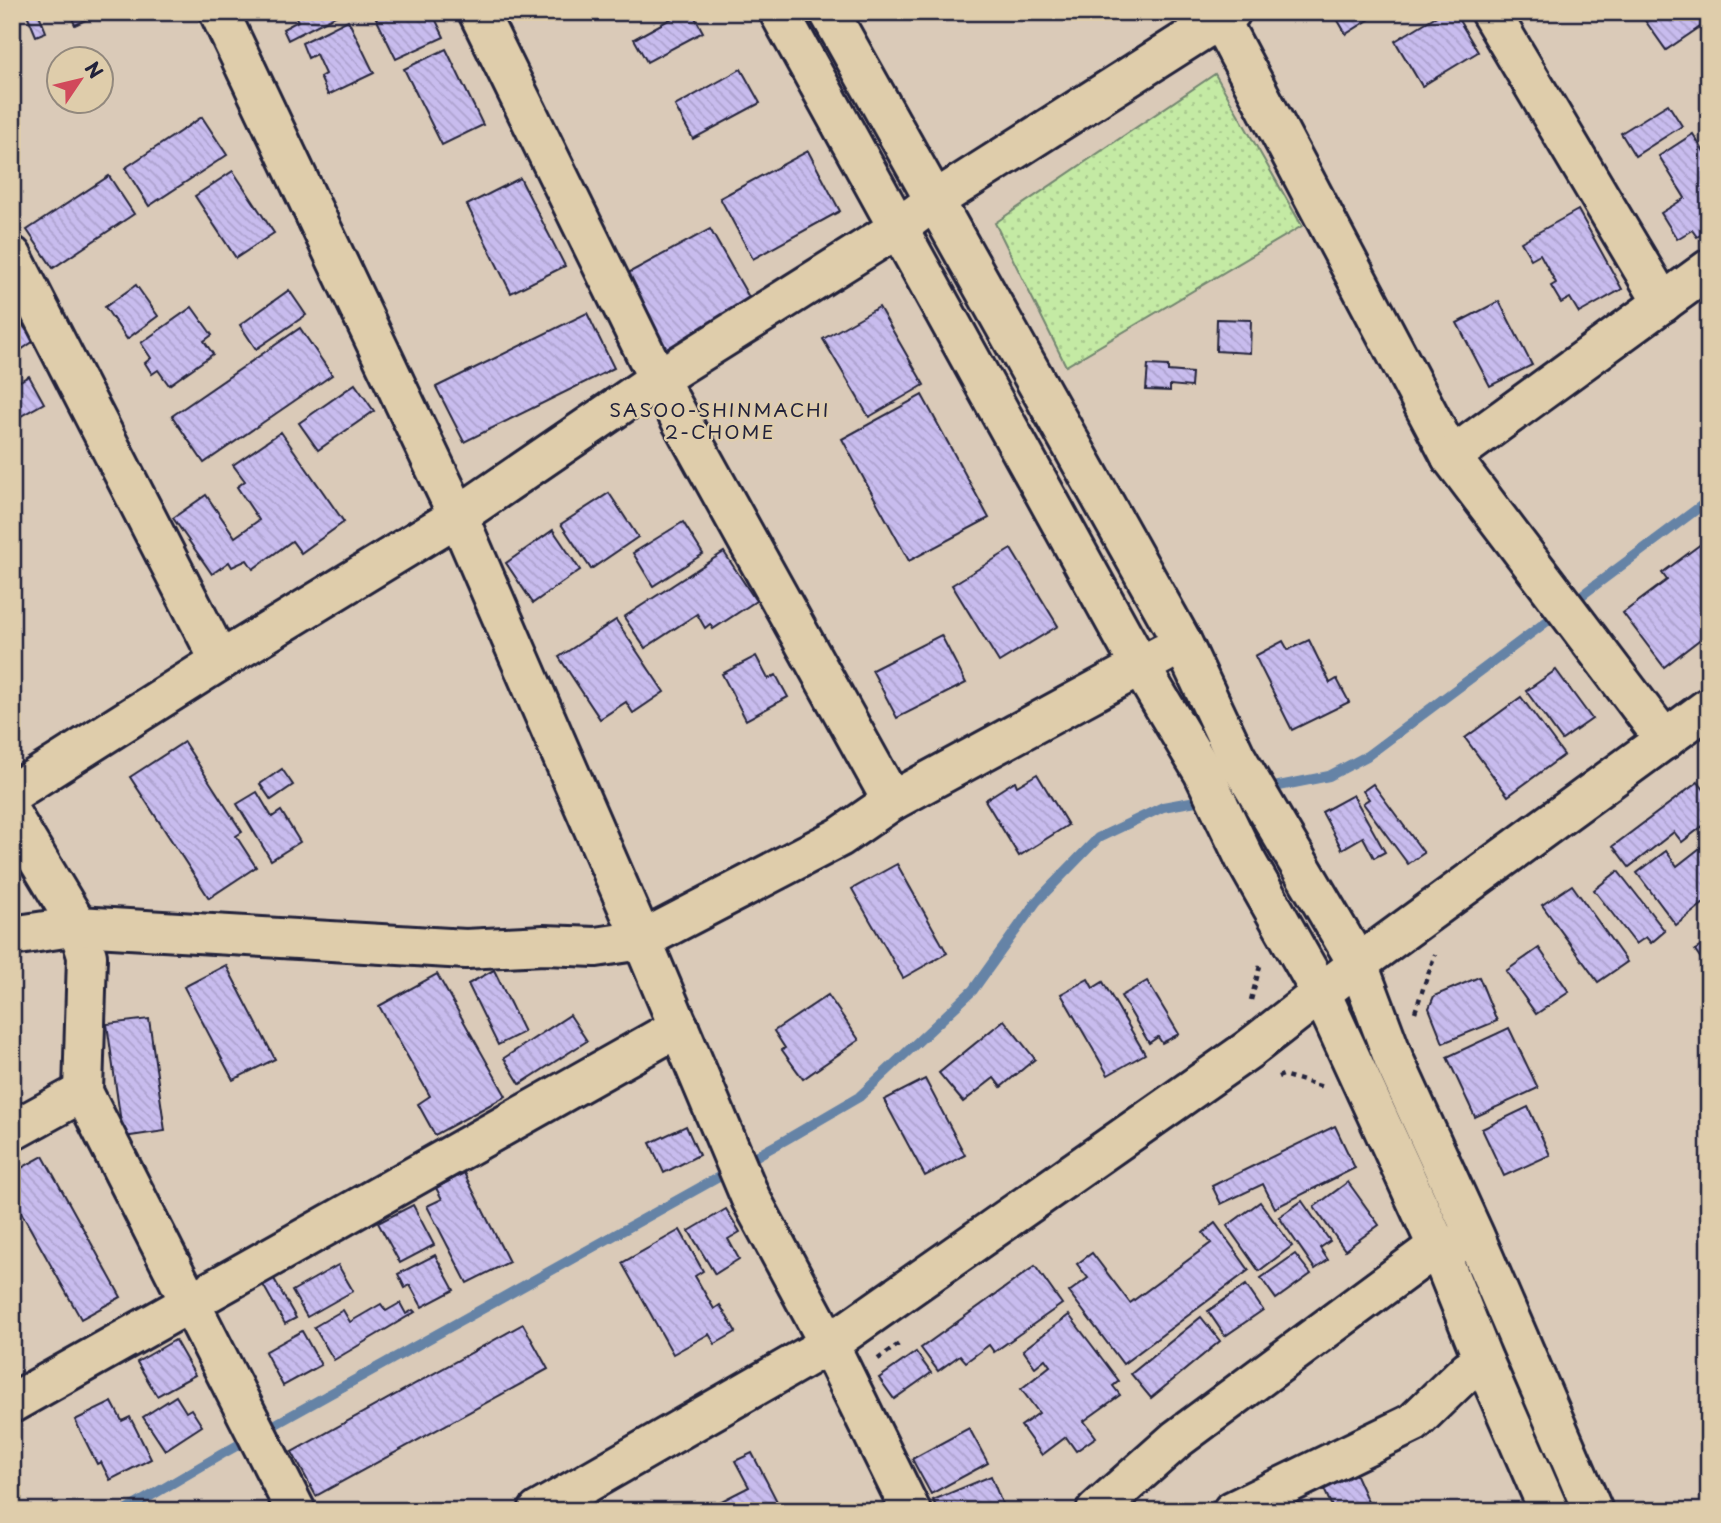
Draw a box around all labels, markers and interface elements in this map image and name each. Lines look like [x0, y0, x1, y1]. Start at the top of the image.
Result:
north arrow [46, 46, 116, 116]
text: N [79, 55, 111, 84]
district label: SASOO-SHINMACHI 2-CHOME [609, 395, 831, 445]

